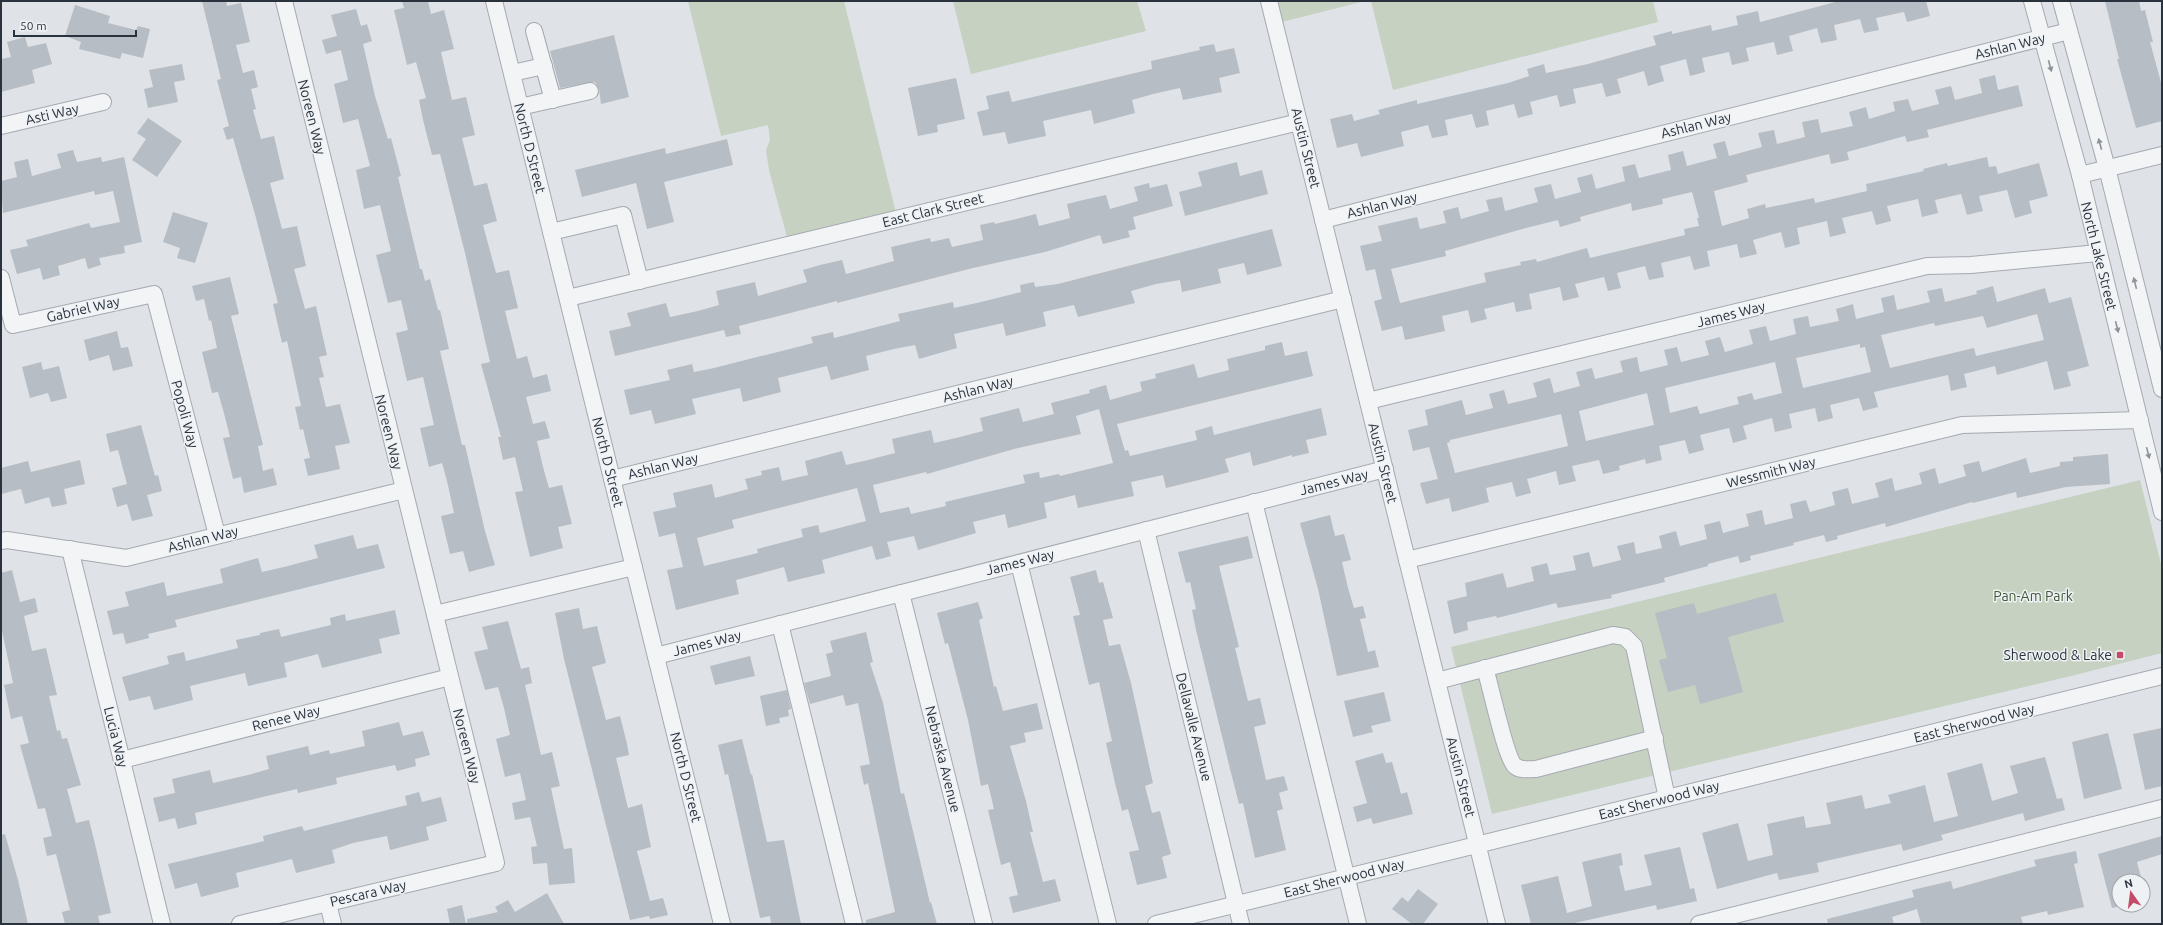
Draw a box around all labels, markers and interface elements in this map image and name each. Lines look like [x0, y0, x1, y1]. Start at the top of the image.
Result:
scale bar [14, 12, 136, 38]
text: 50 m [20, 19, 47, 32]
street label: Ashlan Way [1973, 29, 2047, 62]
one-way arrow [2047, 60, 2053, 72]
street label: Noreen Way [295, 78, 329, 156]
street label: Asti Way [24, 100, 80, 128]
street label: North D Street [511, 101, 549, 195]
street label: Austin Street [1288, 106, 1324, 190]
street label: Ashlan Way [1659, 108, 1733, 141]
one-way arrow [2097, 137, 2103, 149]
street label: Ashlan Way [1345, 188, 1419, 221]
street label: East Clark Street [881, 190, 986, 230]
street label: North Lake Street [2078, 200, 2120, 312]
one-way arrow [2131, 277, 2137, 290]
street label: Gabriel Way [45, 293, 121, 325]
street label: James Way [1695, 298, 1767, 330]
one-way arrow [2114, 321, 2120, 333]
street label: Ashlan Way [941, 372, 1015, 405]
street label: Popoli Way [168, 378, 202, 450]
street label: Noreen Way [372, 393, 406, 471]
street label: North D Street [589, 415, 627, 509]
street label: Austin Street [1365, 421, 1401, 505]
one-way arrow [2145, 447, 2151, 460]
street label: Ashlan Way [626, 449, 700, 482]
street label: Wessmith Way [1725, 453, 1818, 491]
street label: James Way [1298, 466, 1370, 498]
street label: Ashlan Way [166, 522, 240, 555]
street label: James Way [984, 546, 1056, 578]
park label: Pan-Am Park [1993, 588, 2073, 604]
street label: James Way [671, 627, 743, 659]
place label: Sherwood & Lake [2003, 647, 2112, 663]
marker: Sherwood & Lake [2115, 650, 2125, 660]
street label: Dellavalle Avenue [1173, 671, 1215, 783]
street label: East Sherwood Way [1912, 700, 2036, 746]
street label: Renee Way [250, 702, 322, 734]
street label: Nebraska Avenue [922, 704, 964, 814]
street label: Lucia Way [101, 705, 131, 769]
street label: Noreen Way [450, 707, 484, 785]
street label: North D Street [667, 730, 705, 824]
street label: Austin Street [1443, 735, 1479, 819]
street label: East Sherwood Way [1597, 777, 1721, 823]
street label: East Sherwood Way [1282, 855, 1406, 901]
north arrow [2111, 873, 2151, 913]
street label: Pescara Way [328, 876, 408, 910]
text: N [2123, 876, 2134, 890]

